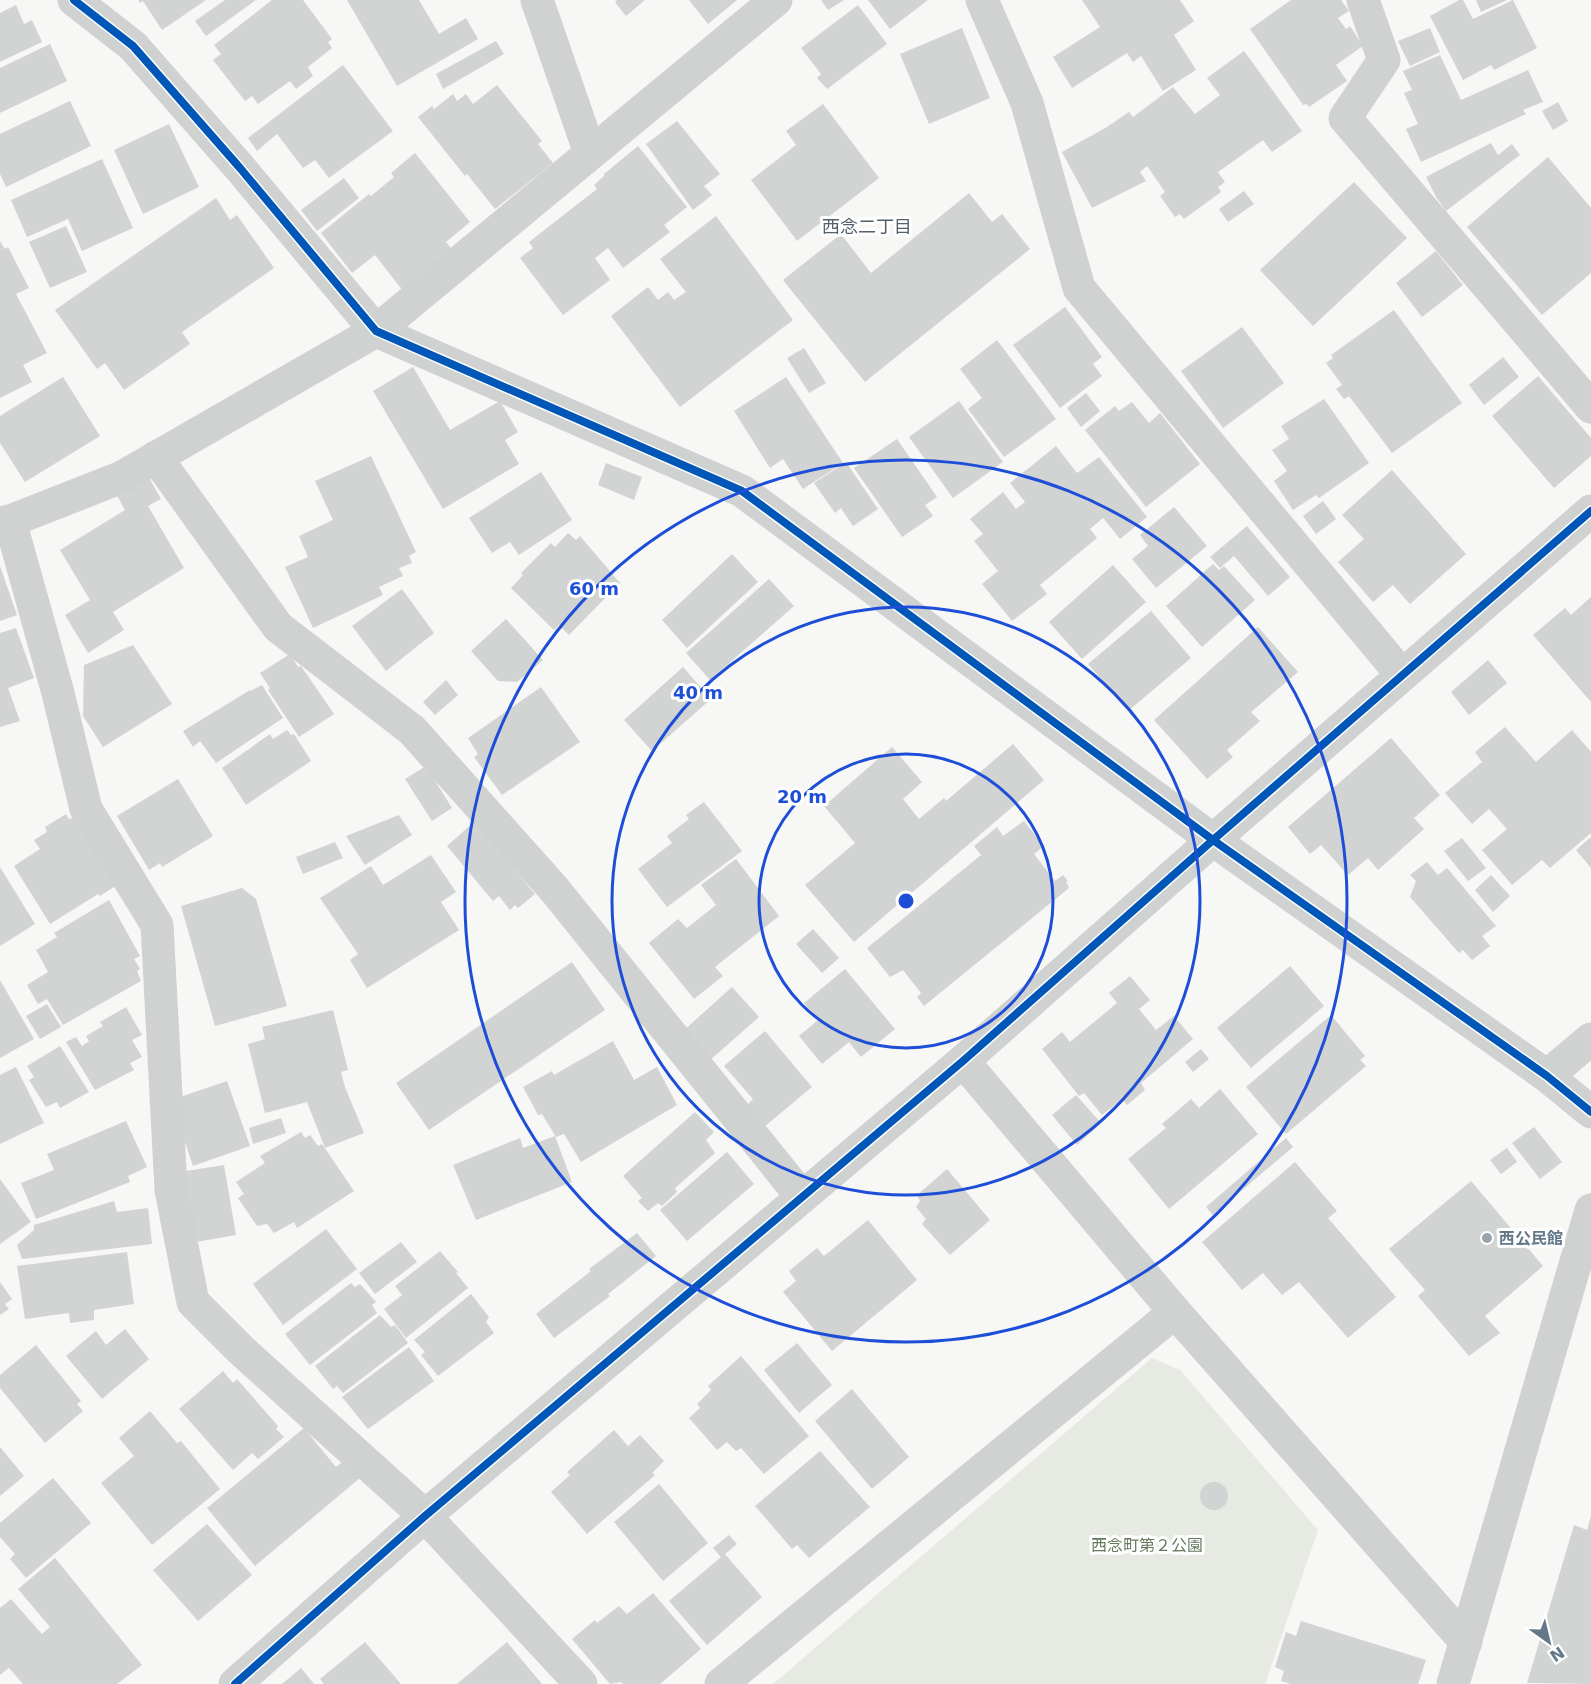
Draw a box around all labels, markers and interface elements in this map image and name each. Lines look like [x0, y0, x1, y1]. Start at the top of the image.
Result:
district label: 西念二丁目 [822, 216, 912, 237]
text: 60 m [569, 578, 619, 599]
text: 40 m [673, 682, 723, 703]
text: 20 m [777, 786, 827, 807]
centre of rings [896, 891, 916, 911]
place label: 西公民館 [1499, 1229, 1563, 1248]
marker: 西公民館 [1480, 1231, 1494, 1245]
park label: 西念町第２公園 [1091, 1536, 1203, 1555]
north arrow [1519, 1612, 1579, 1672]
text: N [1546, 1642, 1568, 1666]

